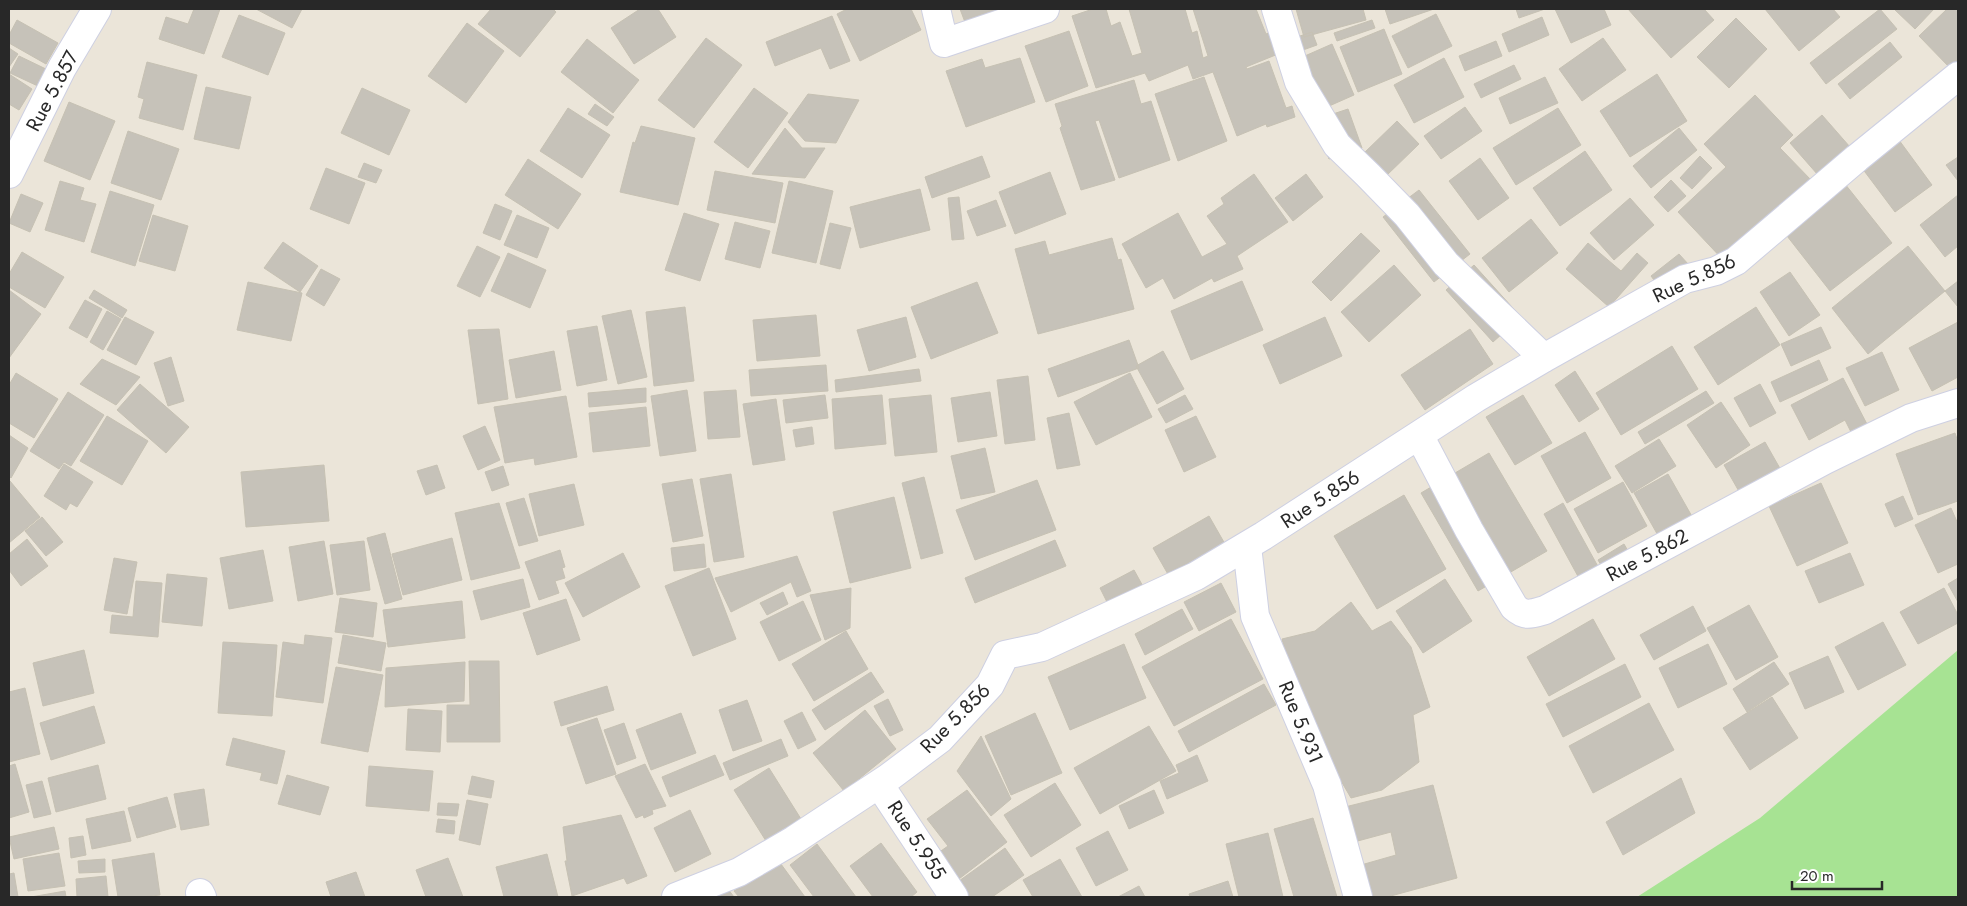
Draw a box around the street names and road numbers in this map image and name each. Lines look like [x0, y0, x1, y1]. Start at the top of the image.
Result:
street label: Rue 5.857 [19, 45, 86, 137]
street label: Rue 5.856 [1648, 247, 1741, 310]
street label: Rue 5.856 [1275, 463, 1365, 536]
street label: Rue 5.862 [1601, 522, 1693, 589]
street label: Rue 5.856 [914, 677, 997, 760]
street label: Rue 5.931 [1271, 677, 1330, 768]
street label: Rue 5.955 [880, 795, 953, 886]

